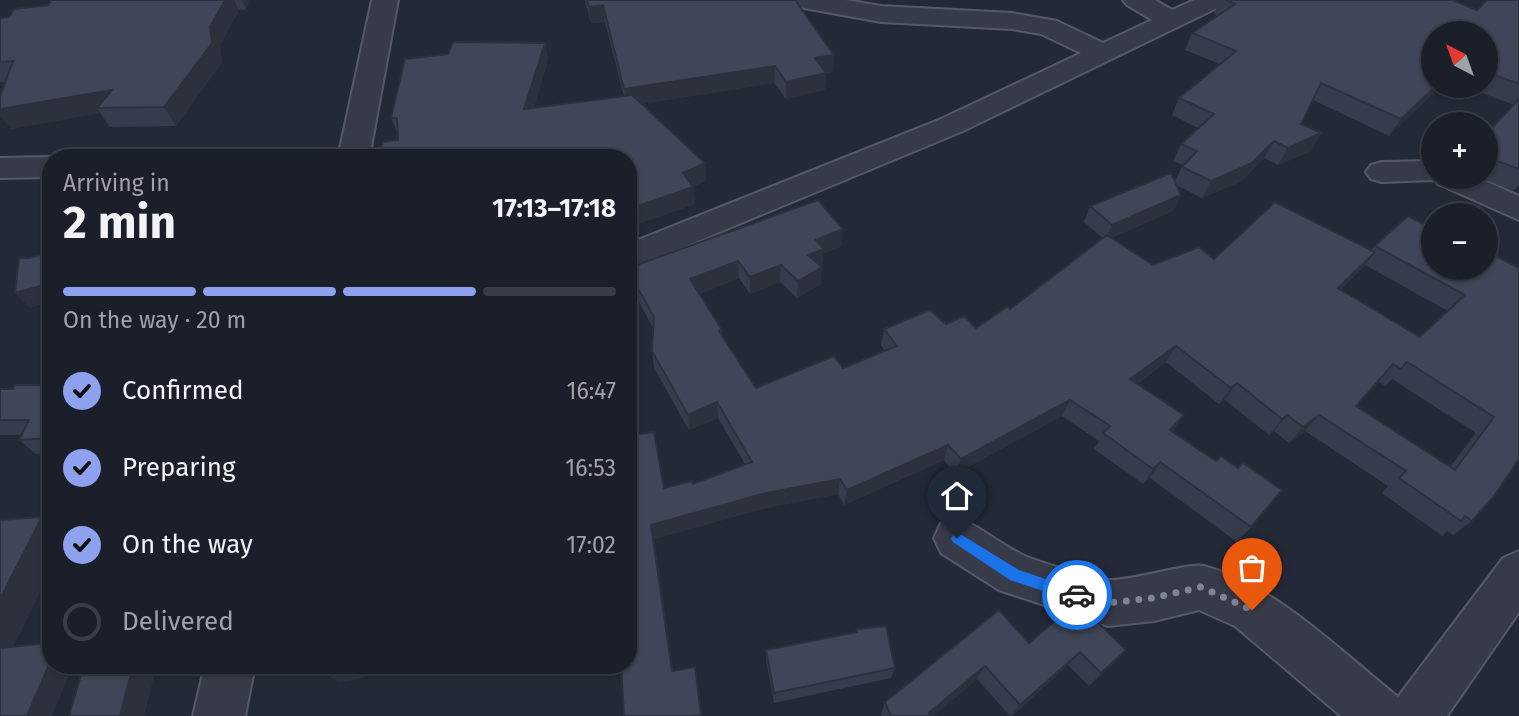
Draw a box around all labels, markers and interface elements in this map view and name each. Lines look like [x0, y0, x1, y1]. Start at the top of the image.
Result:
north arrow [1421, 21, 1498, 98]
map controls [1421, 21, 1498, 280]
button: + [1421, 112, 1498, 189]
text: Arriving in [63, 169, 170, 197]
text: 17:13–17:18 [492, 193, 616, 224]
text: 2 min [63, 195, 176, 250]
button: − [1421, 203, 1498, 280]
text: On the way · 20 m [63, 306, 246, 334]
icon: check [63, 372, 101, 410]
text: Confirmed [122, 375, 243, 406]
text: 16:47 [566, 377, 616, 405]
icon: check [63, 449, 101, 487]
text: Preparing [122, 452, 235, 483]
text: 16:53 [565, 454, 616, 482]
pin [927, 466, 987, 538]
icon: home [938, 477, 976, 515]
icon: check [63, 526, 101, 564]
text: On the way [122, 529, 253, 560]
text: 17:02 [566, 531, 616, 559]
pin [1222, 538, 1282, 610]
icon: bag [1233, 549, 1271, 587]
courier [1042, 560, 1112, 630]
icon: car [1058, 576, 1096, 614]
text: Delivered [122, 606, 234, 637]

